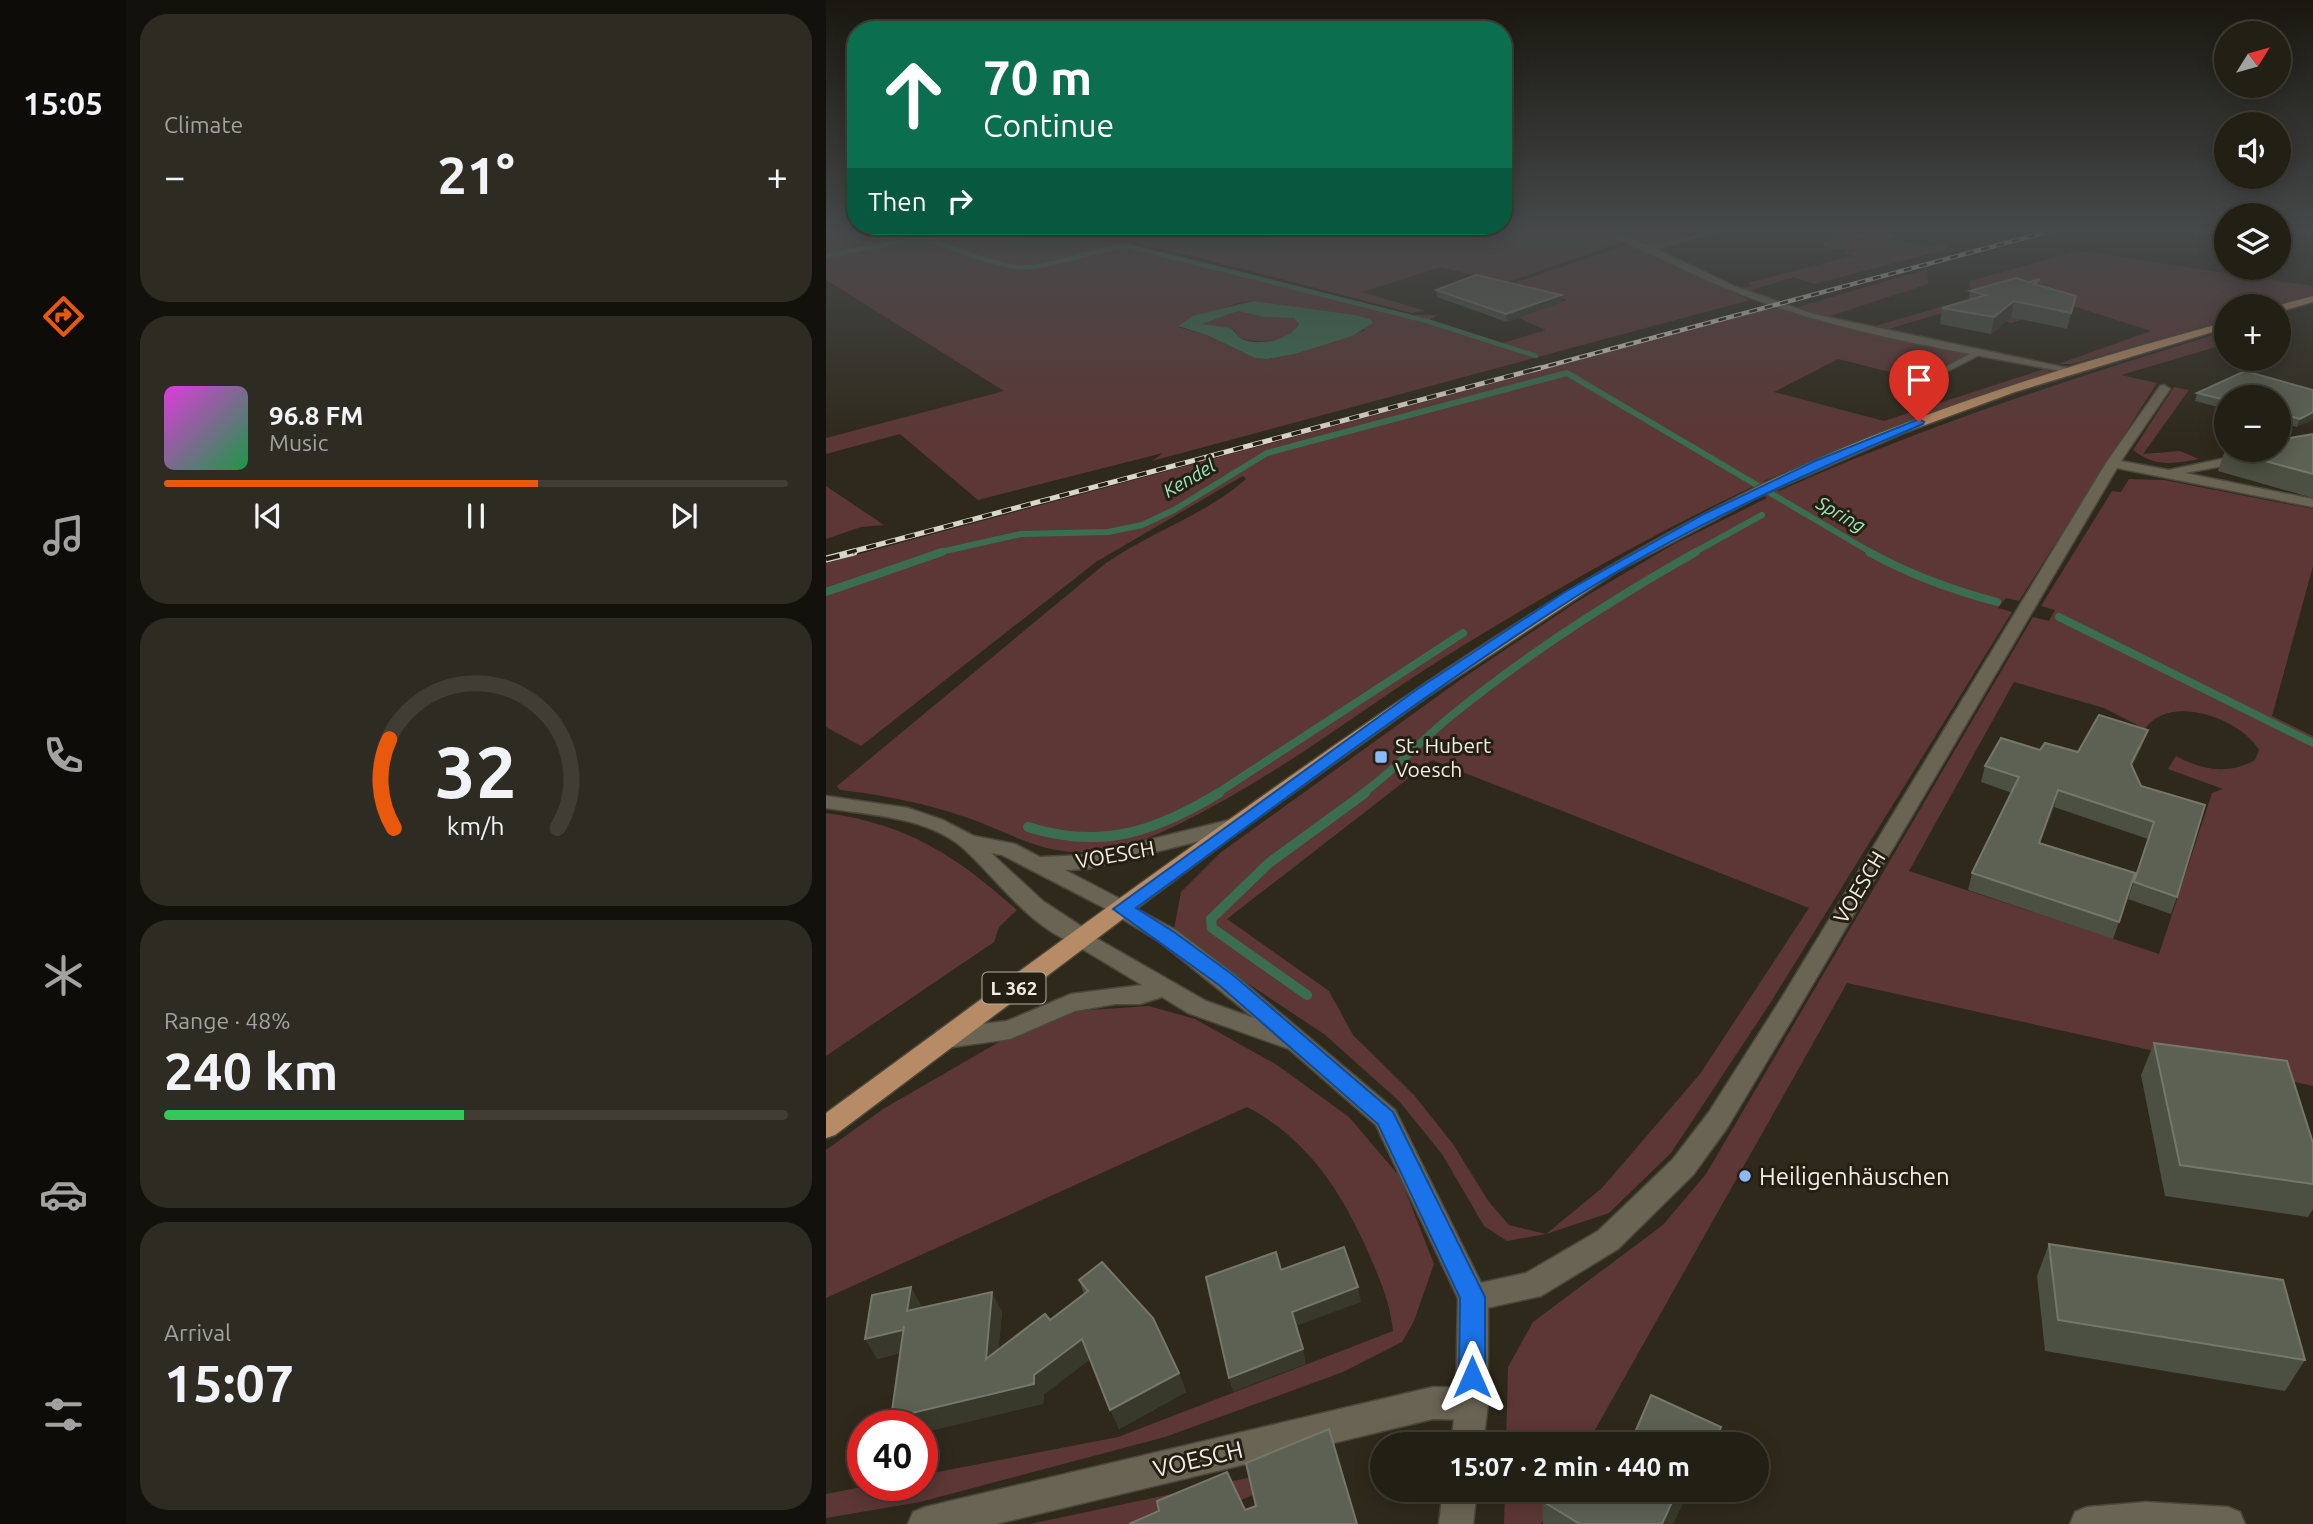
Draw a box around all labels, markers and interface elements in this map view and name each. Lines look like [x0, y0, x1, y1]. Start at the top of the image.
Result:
north arrow [2214, 21, 2291, 98]
map controls [2214, 21, 2291, 462]
icon: ahead [868, 49, 959, 140]
text: 70 m [983, 49, 1092, 104]
text: 15:05 [23, 85, 103, 121]
text: Continue [983, 107, 1114, 143]
text: Climate [164, 112, 243, 137]
button: sound [2214, 112, 2291, 189]
text: 21° [437, 146, 515, 204]
text: − [164, 155, 185, 197]
text: + [767, 155, 788, 197]
icon: right [941, 182, 979, 220]
text: Then [868, 187, 927, 216]
button: layers [2214, 203, 2291, 280]
icon: directions [39, 292, 88, 341]
button: + [2214, 294, 2291, 371]
pin [1889, 350, 1949, 422]
icon: arrive [1900, 361, 1938, 399]
button: − [2214, 385, 2291, 462]
text: 96.8 FM [269, 401, 363, 430]
text: Music [269, 430, 328, 455]
water label: Kendel [1159, 454, 1220, 502]
water label: Spring [1812, 491, 1869, 537]
icon: previous [249, 497, 287, 535]
icon: pause [457, 497, 495, 535]
icon: next [665, 497, 703, 535]
icon: music [39, 511, 88, 560]
text: 32 [435, 730, 517, 812]
icon: phone [39, 731, 88, 780]
place label: St. Hubert Voesch [1395, 733, 1491, 781]
marker: St. Hubert Voesch [1373, 749, 1389, 765]
text: km/h [447, 812, 505, 840]
street label: VOESCH [1074, 835, 1156, 873]
street label: VOESCH [1828, 847, 1890, 927]
icon: climate [39, 951, 88, 1000]
road number: L 362 [982, 972, 1046, 1004]
text: Range · 48% [164, 1008, 291, 1033]
text: 240 km [164, 1042, 338, 1100]
place label: Heiligenhäuschen [1759, 1163, 1950, 1190]
marker: Heiligenhäuschen [1737, 1168, 1753, 1184]
icon: car [39, 1170, 88, 1219]
text: Arrival [164, 1320, 231, 1345]
position arrow [1435, 1340, 1509, 1414]
text: 15:07 [164, 1354, 294, 1412]
icon: filters [39, 1390, 88, 1439]
speed limit sign: 40 [847, 1410, 938, 1501]
street label: VOESCH [1151, 1436, 1245, 1482]
text: 15:07 · 2 min · 440 m [1449, 1452, 1690, 1481]

